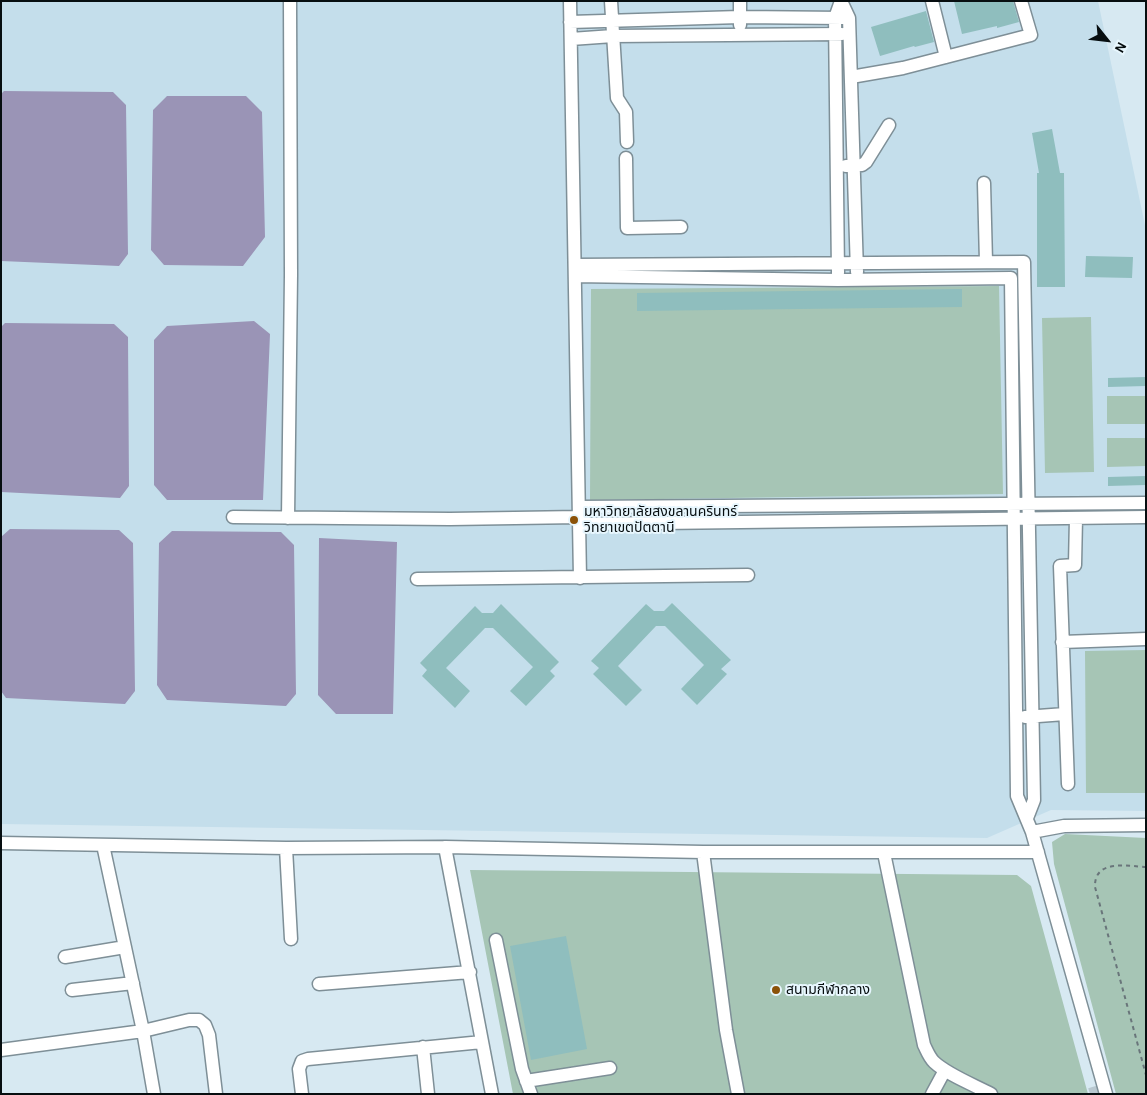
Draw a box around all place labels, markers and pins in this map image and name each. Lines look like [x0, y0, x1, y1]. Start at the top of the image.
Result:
place label: มหาวิทยาลัยสงขลานครินทร์ วิทยาเขตปัตตานี [584, 504, 737, 536]
marker: มหาวิทยาลัยสงขลานครินทร์ วิทยาเขตปัตตานี [568, 514, 580, 526]
place label: สนามกีฬากลาง [786, 982, 870, 998]
marker: สนามกีฬากลาง [770, 984, 782, 996]

